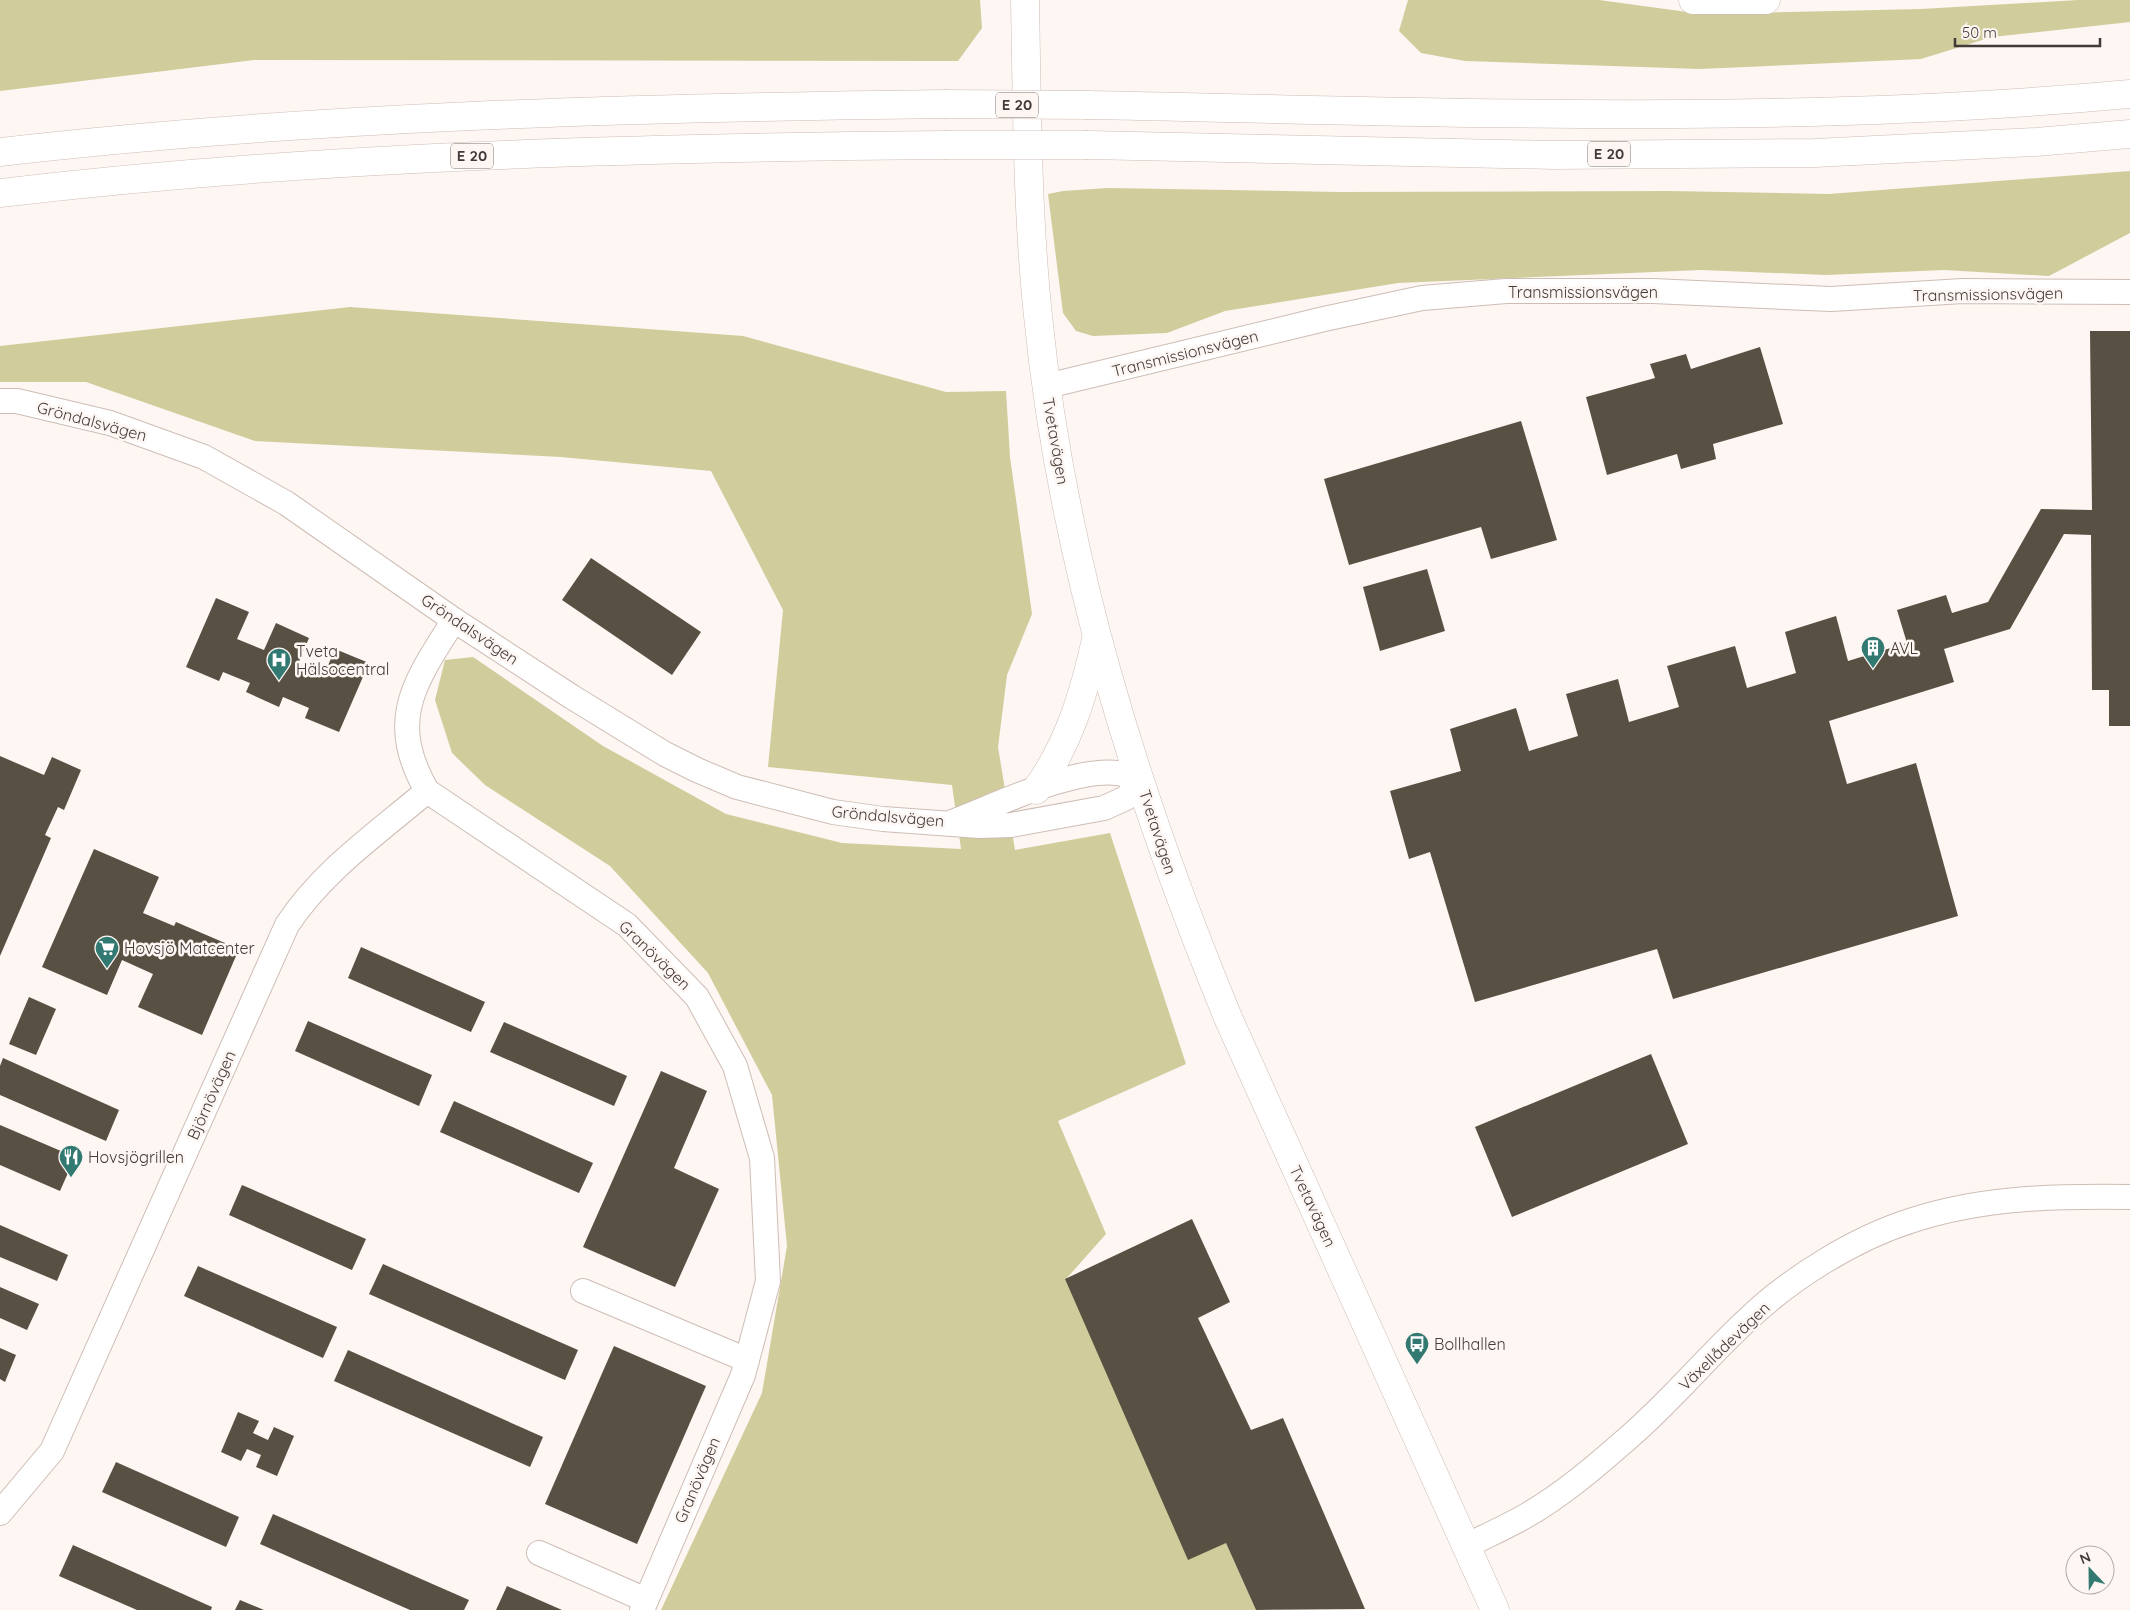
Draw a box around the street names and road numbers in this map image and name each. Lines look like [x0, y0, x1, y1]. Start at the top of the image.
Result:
road number: E 20 [996, 92, 1038, 118]
road number: E 20 [1588, 142, 1630, 166]
road number: E 20 [451, 144, 493, 168]
street label: Transmissionsvägen [1508, 282, 1658, 302]
street label: Transmissionsvägen [1913, 283, 2063, 305]
street label: Transmissionsvägen [1110, 325, 1260, 381]
street label: Tvetavägen [1039, 396, 1073, 486]
street label: Gröndalsvägen [35, 397, 149, 445]
street label: Gröndalsvägen [418, 589, 522, 669]
street label: Tvetavägen [1135, 787, 1181, 877]
street label: Gröndalsvägen [831, 801, 945, 831]
street label: Granövägen [615, 916, 695, 994]
street label: Björnövägen [182, 1047, 240, 1143]
street label: Tvetavägen [1285, 1162, 1341, 1250]
street label: Växellådevägen [1674, 1298, 1774, 1394]
street label: Granövägen [670, 1434, 724, 1526]

